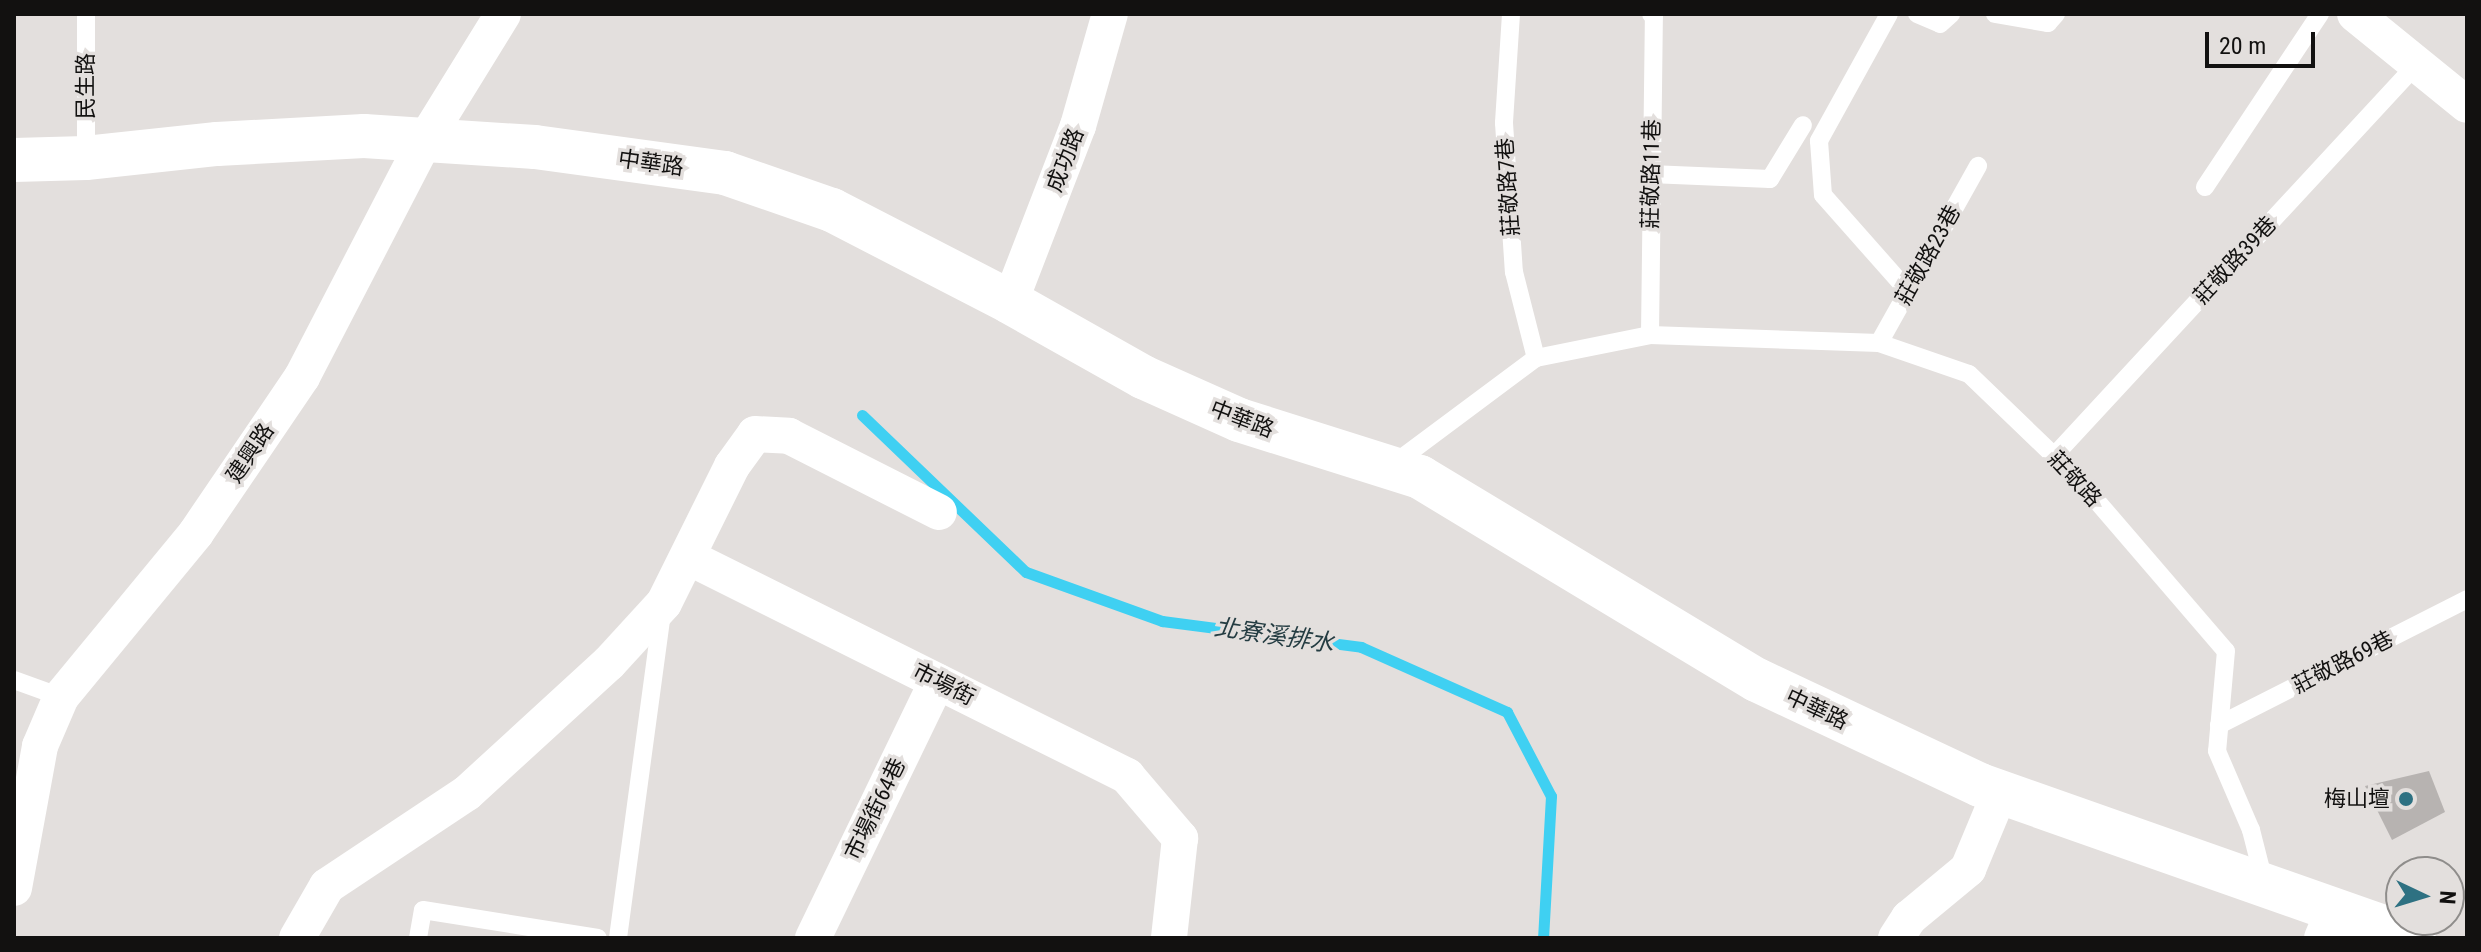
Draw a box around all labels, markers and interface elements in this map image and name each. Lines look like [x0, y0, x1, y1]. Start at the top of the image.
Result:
scale bar [2209, 16, 2319, 66]
text: 20 m [2219, 32, 2266, 60]
street label: 民生路 [73, 53, 99, 119]
street label: 莊敬路11巷 [1637, 119, 1665, 229]
street label: 成功路 [1041, 124, 1089, 196]
street label: 莊敬路7巷 [1491, 137, 1525, 237]
street label: 中華路 [616, 145, 686, 181]
street label: 莊敬路23巷 [1890, 201, 1966, 309]
street label: 莊敬路39巷 [2188, 211, 2282, 309]
street label: 中華路 [1206, 395, 1278, 443]
street label: 建興路 [221, 418, 279, 488]
street label: 莊敬路 [2043, 446, 2107, 512]
water label: 北寮溪排水 [1213, 613, 1335, 659]
street label: 莊敬路69巷 [2288, 625, 2398, 699]
street label: 市場街 [909, 657, 979, 711]
street label: 中華路 [1782, 683, 1852, 735]
street label: 市場街64巷 [839, 754, 911, 864]
place label: 梅山壇 [2324, 786, 2390, 812]
marker: 梅山壇 [2397, 790, 2415, 808]
north arrow [2385, 856, 2465, 936]
text: N [2435, 890, 2460, 905]

